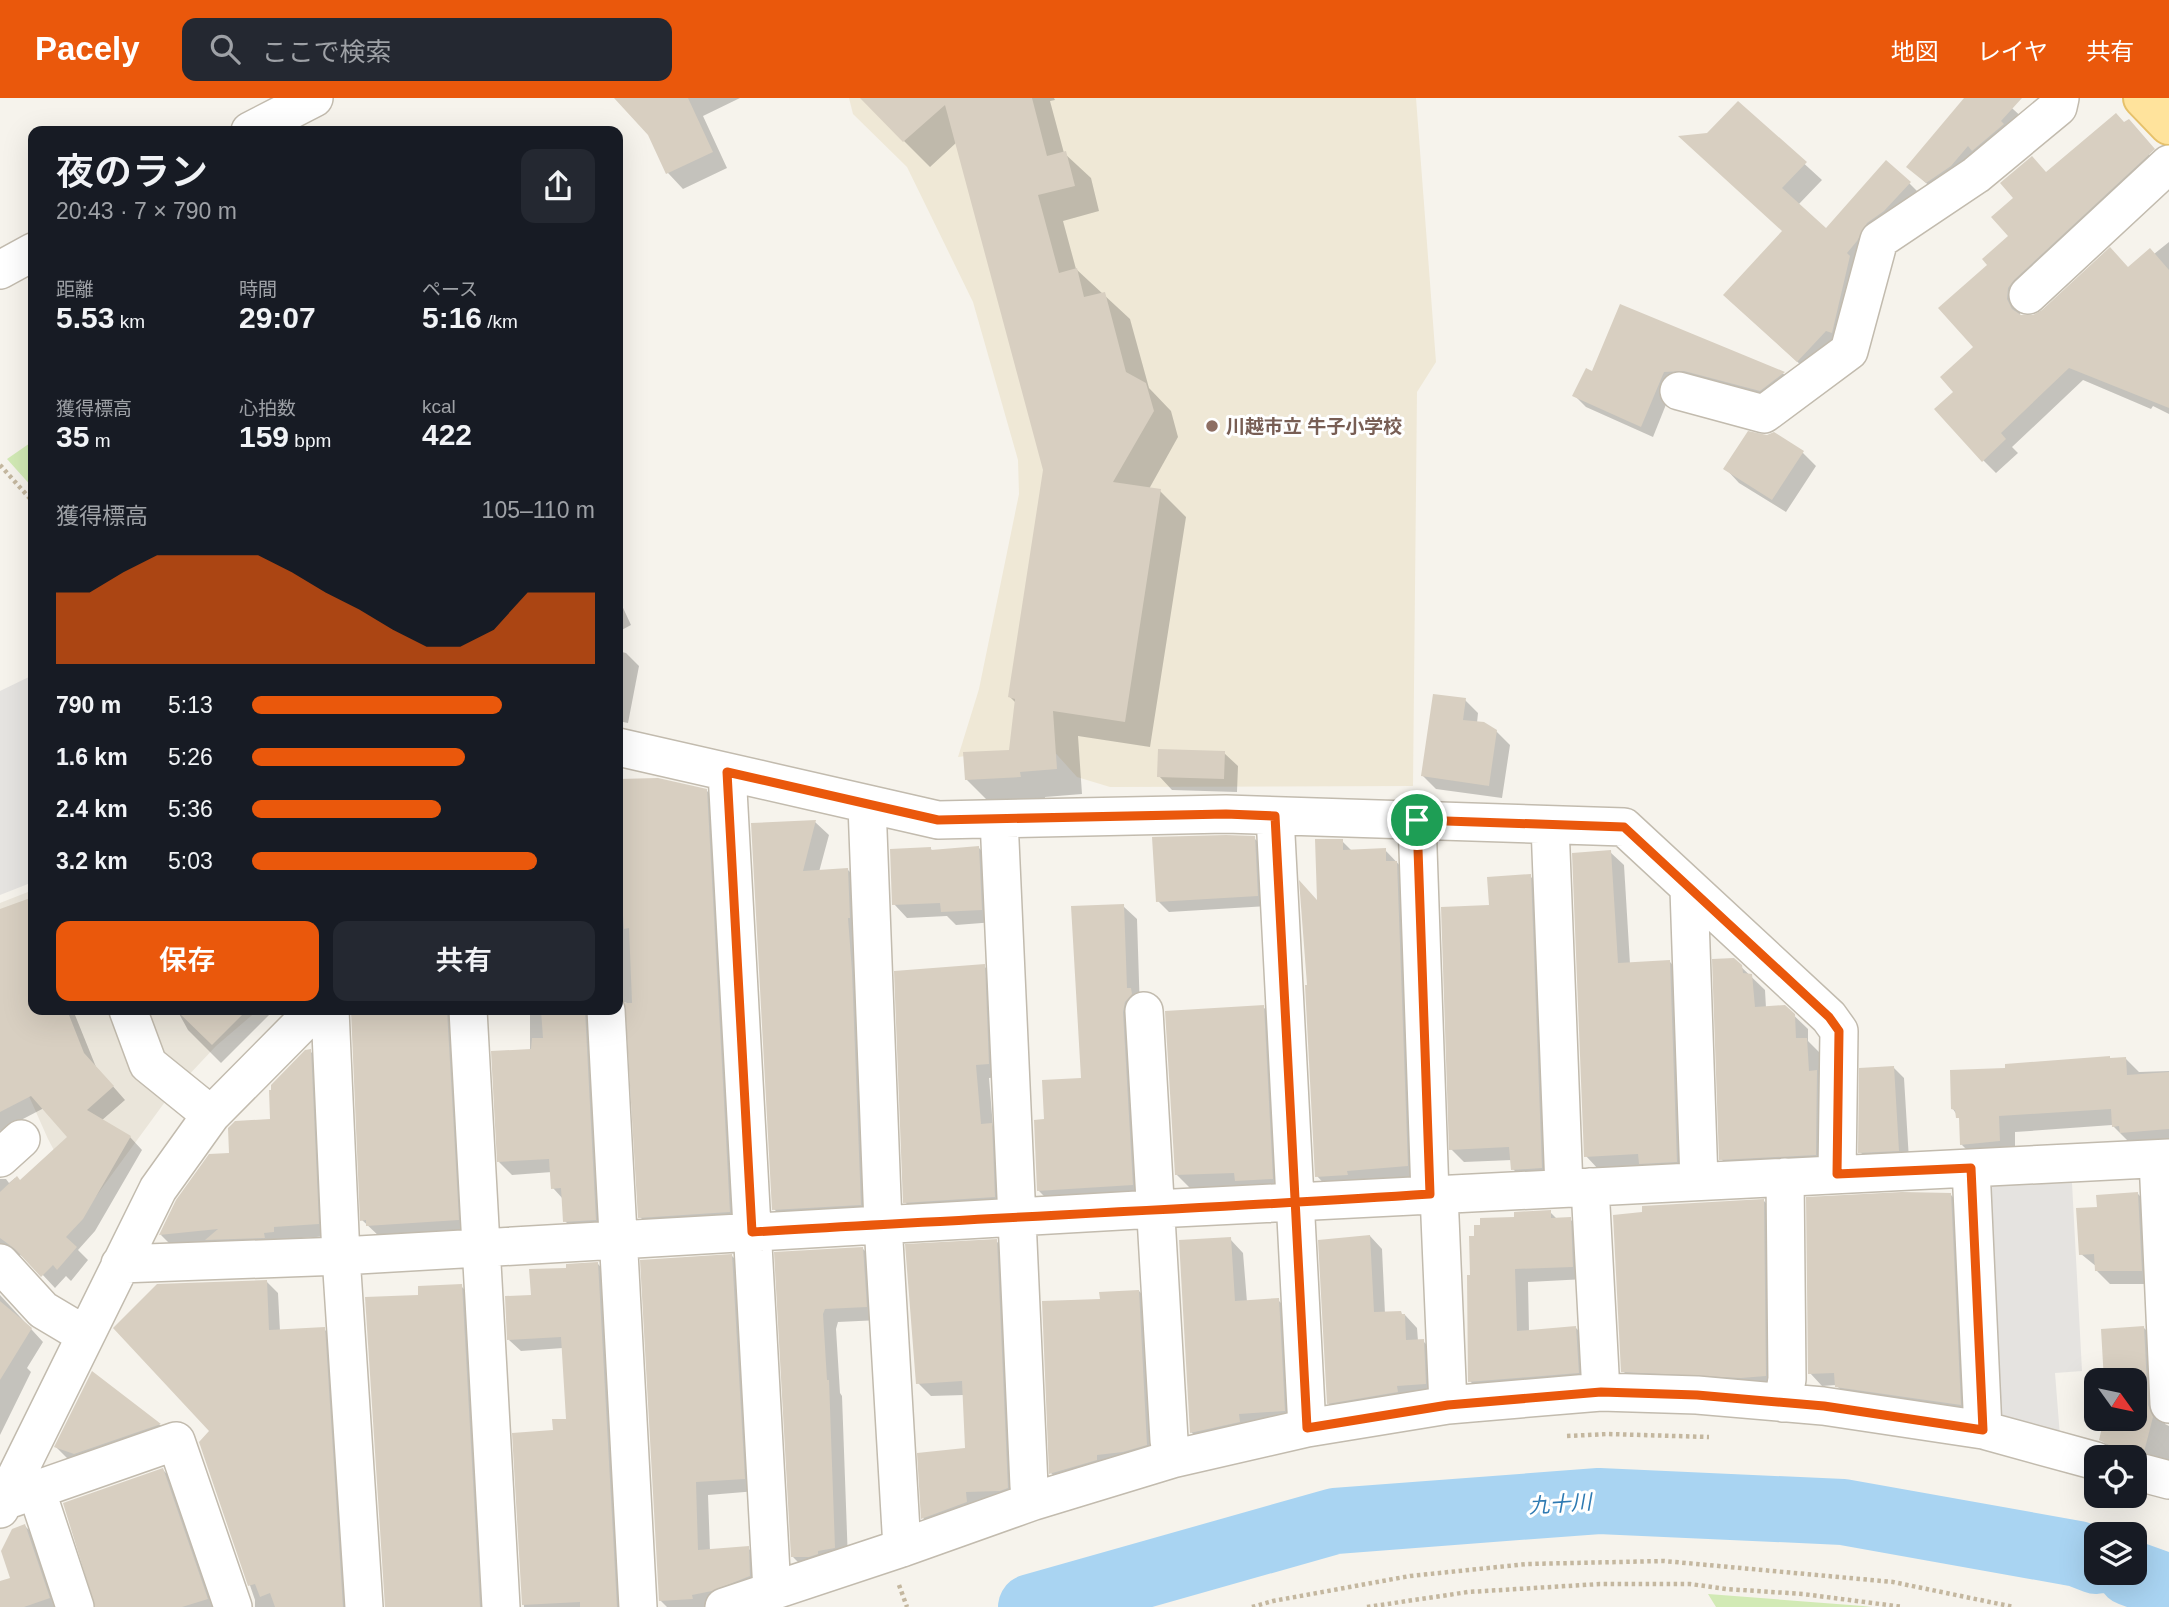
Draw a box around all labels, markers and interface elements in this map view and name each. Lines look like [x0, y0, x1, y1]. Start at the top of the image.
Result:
search box [182, 18, 672, 81]
text: Pacely [35, 30, 140, 67]
icon: search [206, 30, 244, 68]
text: ここで検索 [262, 37, 392, 67]
text: 地図 [1891, 38, 1939, 65]
text: レイヤ [1977, 38, 2048, 65]
text: 共有 [2086, 38, 2134, 65]
button: share [521, 149, 595, 223]
text: 夜のラン [56, 151, 208, 193]
text: 20:43 · 7 × 790 m [56, 198, 237, 224]
text: 距離 [56, 279, 94, 300]
text: 時間 [239, 279, 277, 300]
text: ペース [422, 279, 478, 300]
text: 5.53 [56, 301, 114, 334]
text: 29:07 [239, 301, 316, 334]
text: 5:16 [422, 301, 482, 334]
text: km [114, 311, 145, 332]
text: /km [482, 311, 518, 332]
text: kcal [422, 396, 456, 417]
text: 獲得標高 [56, 398, 132, 419]
text: 心拍数 [239, 398, 296, 419]
place label: 川越市立 牛子小学校 [1226, 416, 1402, 437]
text: 422 [422, 418, 472, 451]
marker: 川越市立 牛子小学校 [1204, 418, 1220, 434]
text: 35 [56, 420, 89, 453]
text: 159 [239, 420, 289, 453]
text: m [89, 430, 110, 451]
text: bpm [289, 430, 331, 451]
text: 105–110 m [482, 497, 595, 523]
text: 獲得標高 [56, 503, 148, 529]
text: 790 m [56, 692, 121, 718]
text: 5:13 [168, 692, 213, 718]
text: 1.6 km [56, 744, 128, 770]
text: 5:26 [168, 744, 213, 770]
pin [1387, 790, 1447, 850]
text: 2.4 km [56, 796, 128, 822]
text: 5:36 [168, 796, 213, 822]
icon: arrive [1398, 801, 1436, 839]
text: 3.2 km [56, 848, 128, 874]
text: 5:03 [168, 848, 213, 874]
button: 保存 [56, 921, 319, 1001]
button: 共有 [333, 921, 595, 1001]
north arrow [2084, 1368, 2147, 1432]
map controls [2084, 1368, 2147, 1585]
button: locate [2084, 1445, 2147, 1508]
water label: 九十川 [1528, 1490, 1594, 1517]
button: layers [2084, 1522, 2147, 1585]

